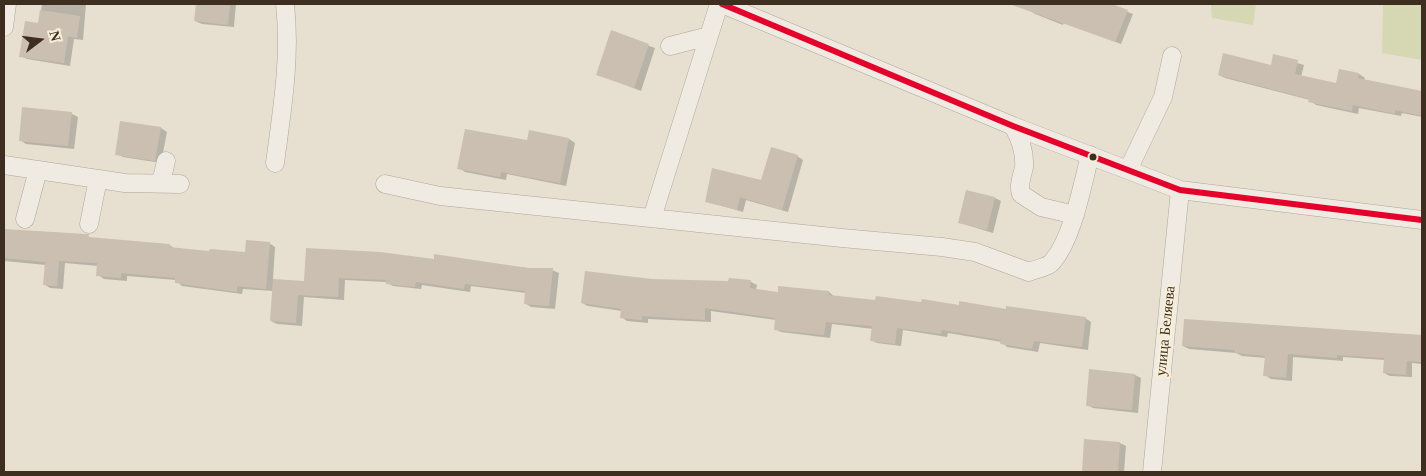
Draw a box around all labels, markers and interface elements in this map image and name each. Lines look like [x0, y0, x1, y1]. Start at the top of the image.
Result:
north arrow [15, 15, 65, 65]
text: N [46, 29, 64, 43]
unlabelled marker [1088, 152, 1098, 162]
street label: улица Беляева [1152, 285, 1180, 377]

